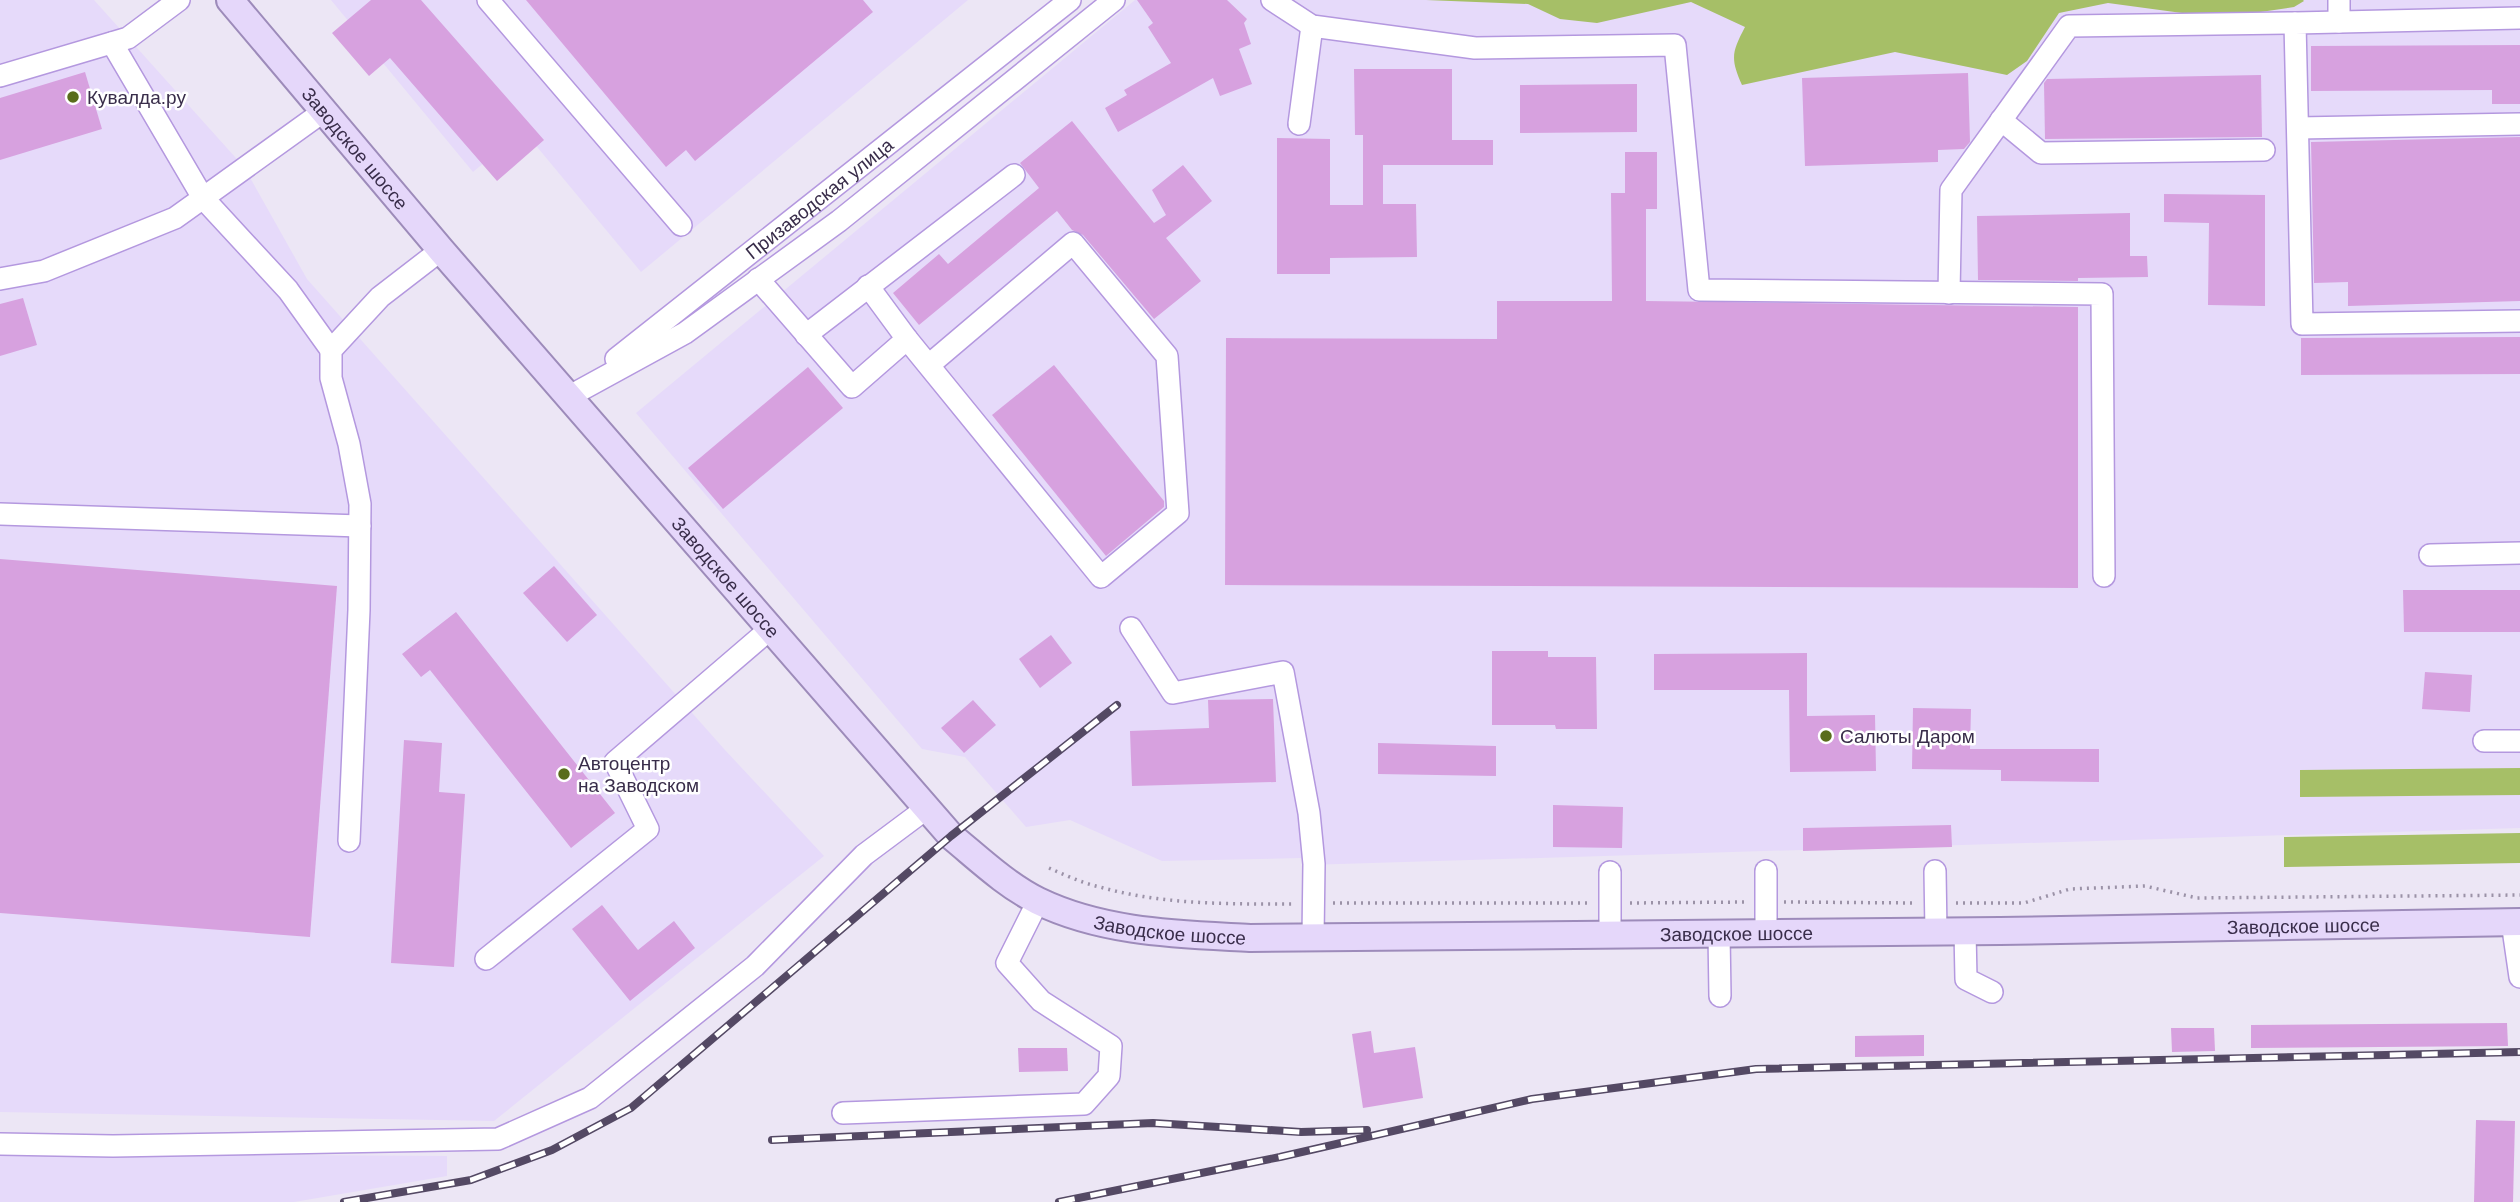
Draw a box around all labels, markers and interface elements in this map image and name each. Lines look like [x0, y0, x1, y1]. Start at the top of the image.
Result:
street label: Заводское шоссе [298, 83, 413, 214]
place label: Кувалда.ру [87, 87, 186, 108]
marker: Кувалда.ру [65, 89, 81, 105]
street label: Призаводская улица [741, 133, 897, 263]
street label: Заводское шоссе [668, 513, 784, 642]
place label: Салюты Даром [1840, 726, 1975, 747]
marker: Салюты Даром [1818, 728, 1834, 744]
place label: Автоцентр на Заводском [578, 753, 699, 796]
marker: Автоцентр на Заводском [556, 766, 572, 782]
street label: Заводское шоссе [1092, 911, 1247, 948]
street label: Заводское шоссе [2227, 914, 2380, 938]
street label: Заводское шоссе [1660, 922, 1813, 945]

